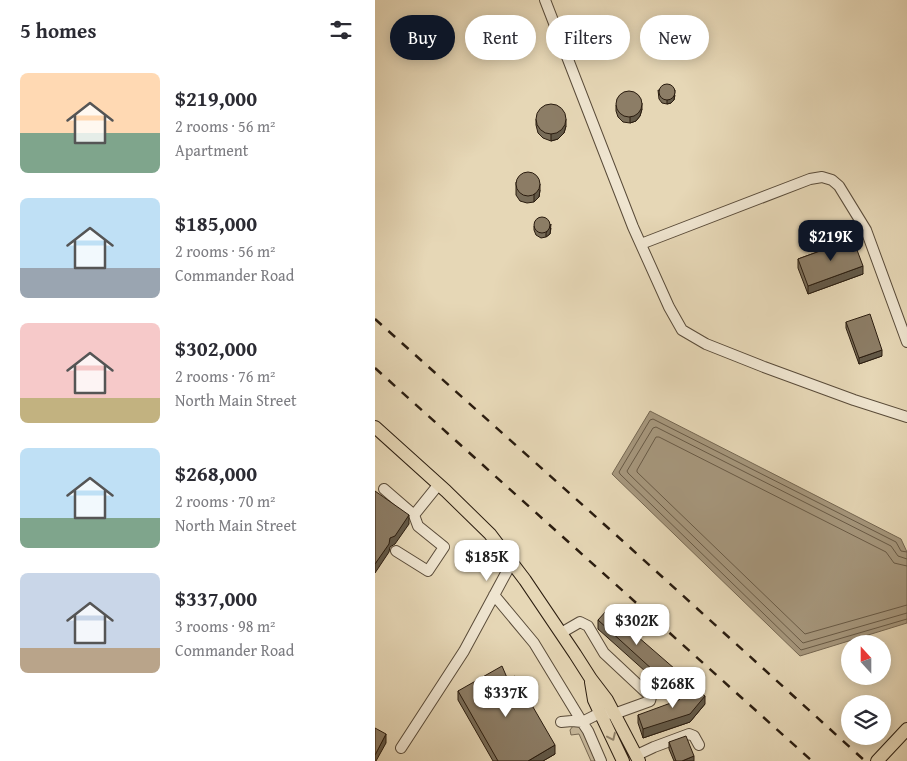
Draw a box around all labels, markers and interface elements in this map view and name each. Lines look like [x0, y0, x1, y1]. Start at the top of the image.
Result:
text: 5 homes [20, 15, 96, 46]
chip: Buy [390, 15, 455, 60]
chip: Rent [465, 15, 536, 60]
chip: Filters [546, 15, 630, 60]
chip: New [640, 15, 709, 60]
icon: filters [327, 16, 355, 44]
text: $219,000 [175, 83, 257, 114]
icon: home [60, 93, 120, 153]
text: 2 rooms · 56 m² [175, 114, 275, 138]
text: Apartment [175, 138, 248, 162]
text: $185,000 [175, 208, 257, 239]
icon: home [60, 218, 120, 278]
pin: $219K [796, 220, 866, 262]
text: $219K [809, 224, 853, 248]
text: 2 rooms · 56 m² [175, 239, 275, 263]
text: Commander Road [175, 263, 294, 287]
text: $302,000 [175, 333, 257, 364]
icon: home [60, 343, 120, 403]
text: 2 rooms · 76 m² [175, 364, 275, 388]
text: North Main Street [175, 388, 297, 412]
text: $268,000 [175, 458, 257, 489]
icon: home [60, 468, 120, 528]
text: 2 rooms · 70 m² [175, 489, 275, 513]
text: North Main Street [175, 513, 297, 537]
pin: $185K [452, 540, 522, 582]
text: $185K [465, 544, 509, 568]
text: $337,000 [175, 583, 257, 614]
icon: home [60, 593, 120, 653]
pin: $302K [602, 604, 672, 646]
text: $302K [615, 608, 659, 632]
text: 3 rooms · 98 m² [175, 614, 275, 638]
north arrow [841, 635, 891, 685]
map controls [841, 635, 891, 745]
text: Commander Road [175, 638, 294, 662]
pin: $268K [638, 666, 708, 709]
text: $268K [651, 671, 695, 695]
pin: $337K [471, 676, 541, 718]
text: $337K [484, 680, 528, 704]
button: layers [841, 695, 891, 745]
one-way arrow [606, 732, 616, 741]

